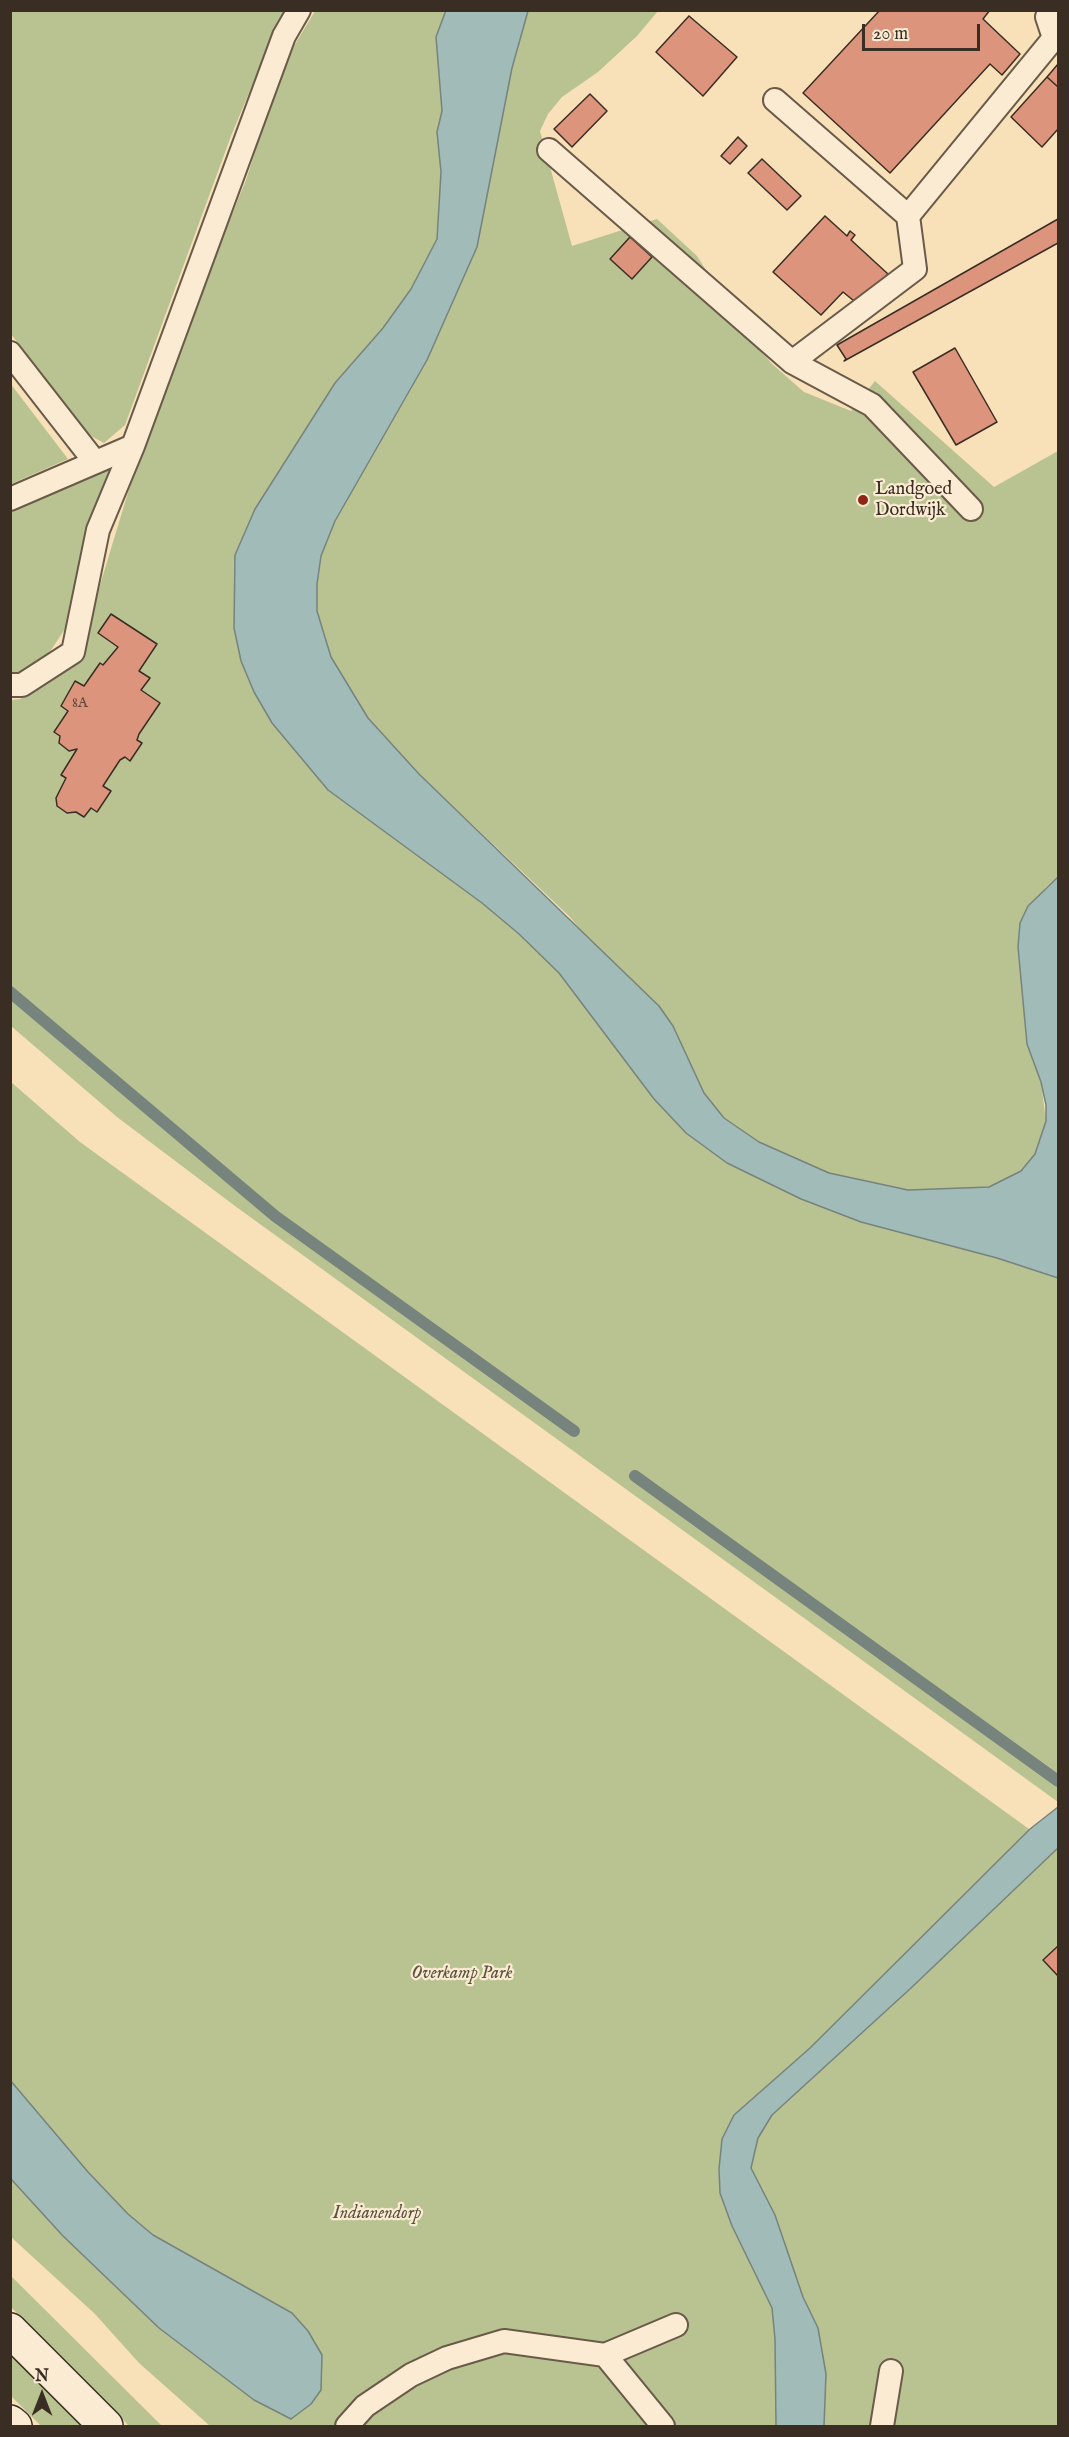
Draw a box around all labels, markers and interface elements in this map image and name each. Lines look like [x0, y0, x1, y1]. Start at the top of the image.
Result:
scale bar [865, 12, 984, 50]
text: 20 m [873, 23, 908, 46]
place label: Landgoed Dordwijk [875, 479, 952, 522]
marker: Landgoed Dordwijk [856, 493, 870, 507]
house number: 8A [72, 695, 88, 713]
park label: Overkamp Park [412, 1963, 512, 1985]
park label: Indianendorp [333, 2203, 421, 2225]
north arrow [12, 2365, 72, 2425]
text: N [35, 2367, 49, 2387]

